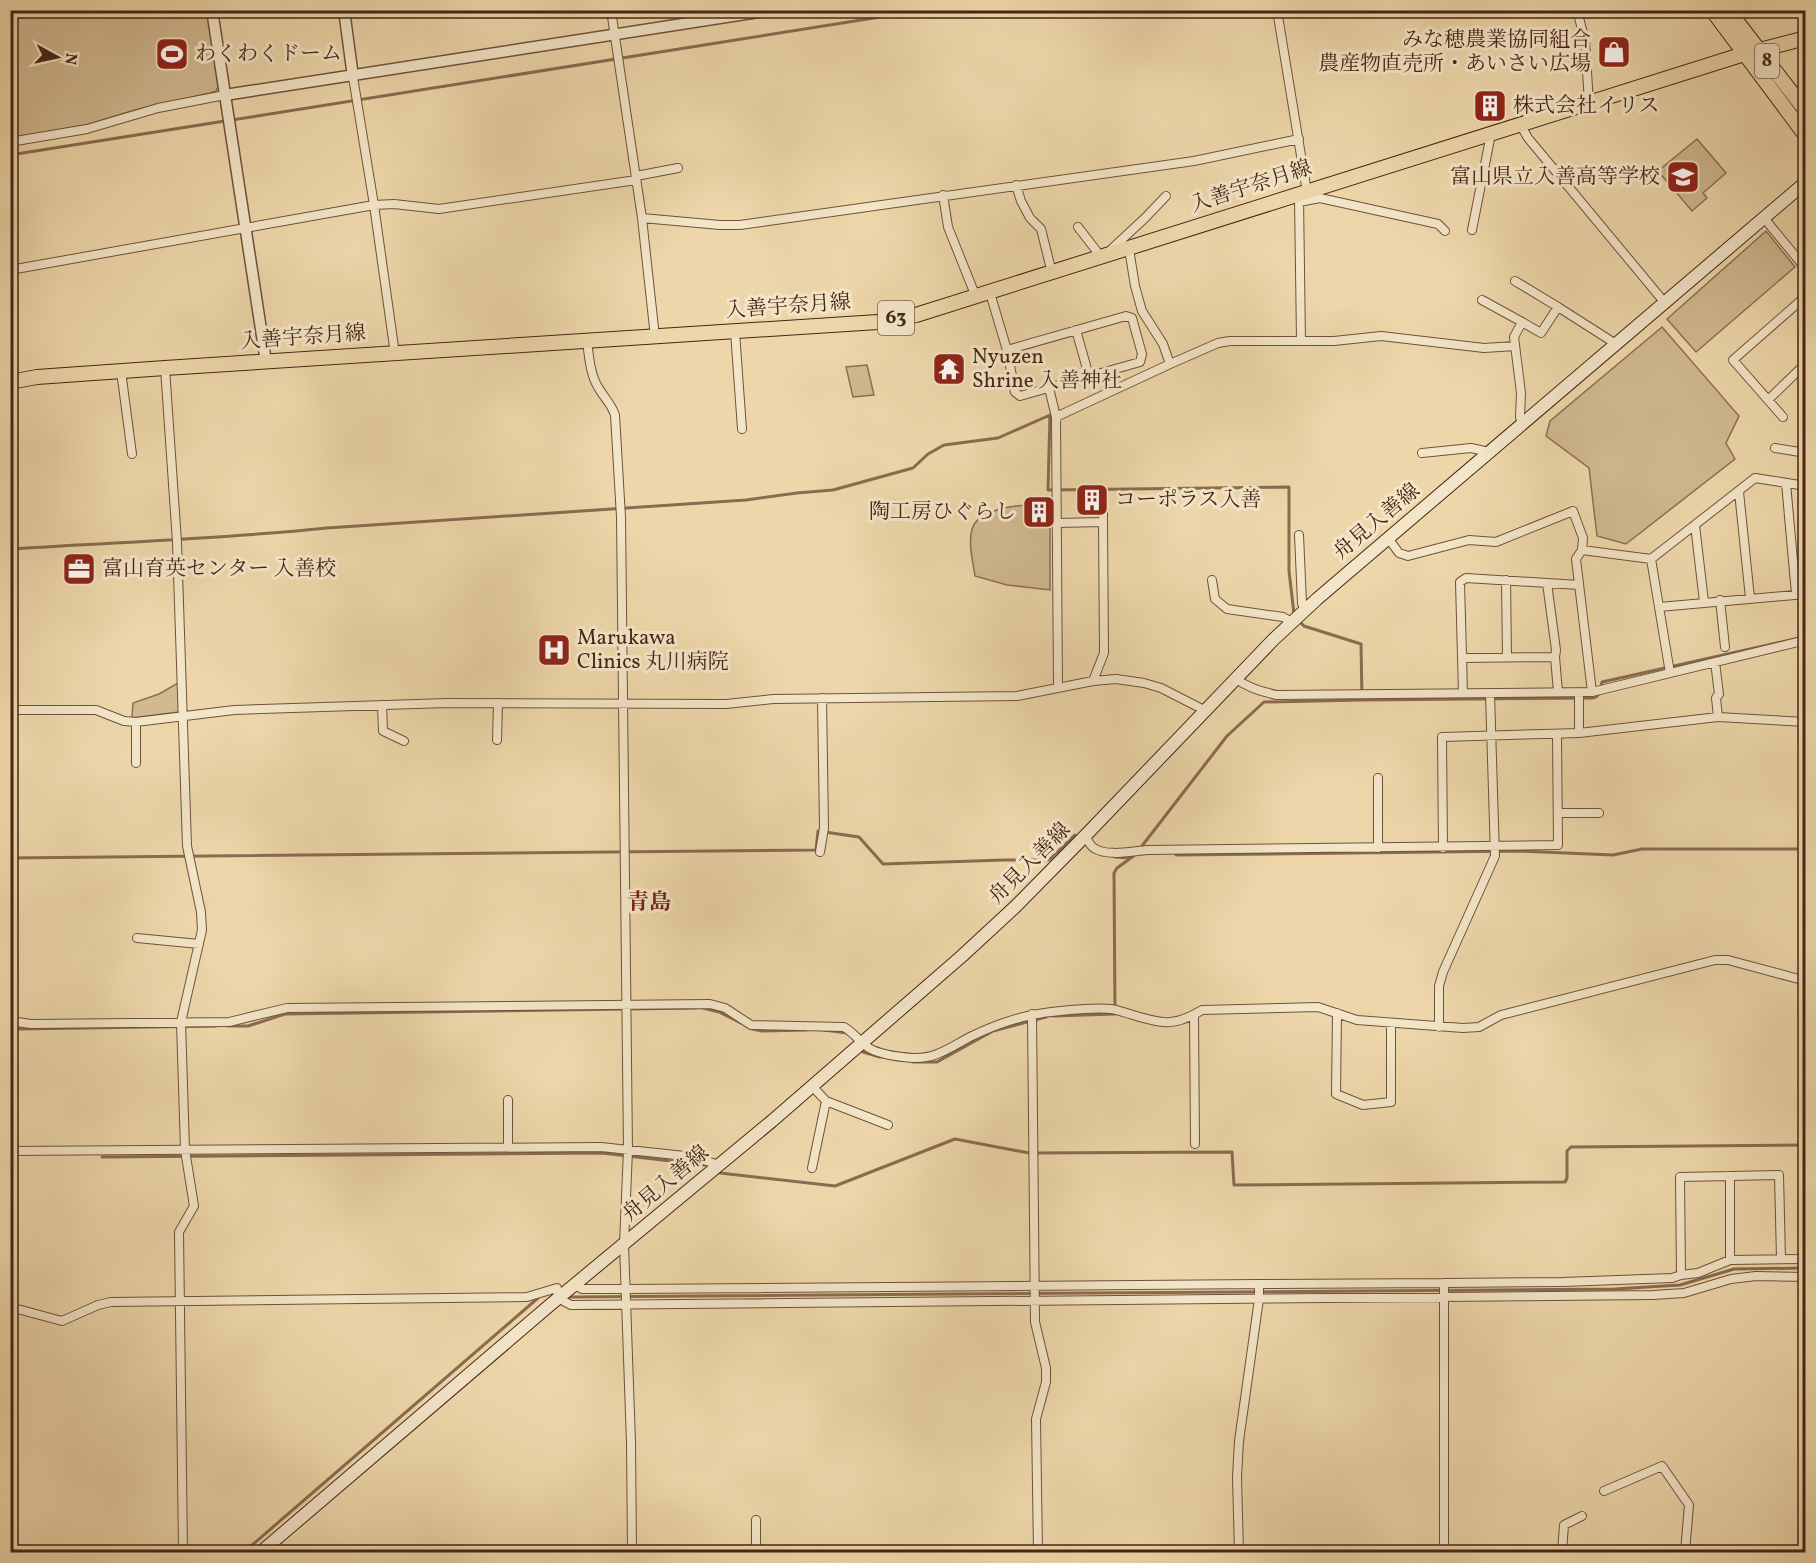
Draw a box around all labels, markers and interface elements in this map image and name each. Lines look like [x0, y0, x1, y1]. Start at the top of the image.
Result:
place label: みな穂農業協同組合 農産物直売所・あいさい広場 [1318, 26, 1591, 79]
north arrow [27, 27, 87, 87]
shop icon: みな穂農業協同組合 農産物直売所・あいさい広場 [1596, 34, 1632, 70]
sports icon: わくわくドーム [154, 36, 190, 72]
place label: わくわくドーム [195, 40, 342, 69]
road number: 8 [1755, 44, 1779, 78]
text: N [58, 52, 82, 66]
building icon: 株式会社イリス [1472, 88, 1508, 124]
place label: 株式会社イリス [1513, 92, 1660, 121]
street label: 入善宇奈月線 [1187, 154, 1315, 220]
school or university icon: 富山県立入善高等学校 [1665, 159, 1701, 195]
place label: 富山県立入善高等学校 [1450, 163, 1660, 192]
street label: 入善宇奈月線 [724, 288, 852, 326]
road number: 63 [878, 301, 914, 335]
street label: 入善宇奈月線 [239, 319, 367, 357]
place label: Nyuzen Shrine 入善神社 [972, 343, 1122, 396]
temple icon: Nyuzen Shrine 入善神社 [931, 351, 967, 387]
street label: 舟見入善線 [1327, 477, 1427, 567]
building icon: コーポラス入善 [1074, 482, 1110, 518]
place label: コーポラス入善 [1115, 486, 1261, 515]
building icon: 陶工房ひぐらし [1021, 494, 1057, 530]
place label: 陶工房ひぐらし [869, 498, 1016, 527]
office icon: 富山育英センター 入善校 [61, 551, 97, 587]
place label: 富山育英センター 入善校 [102, 555, 336, 584]
place label: Marukawa Clinics 丸川病院 [577, 624, 729, 677]
hospital icon: Marukawa Clinics 丸川病院 [536, 632, 572, 668]
street label: 舟見入善線 [983, 817, 1077, 911]
district label: 青島 [627, 888, 671, 919]
street label: 舟見入善線 [616, 1139, 716, 1229]

